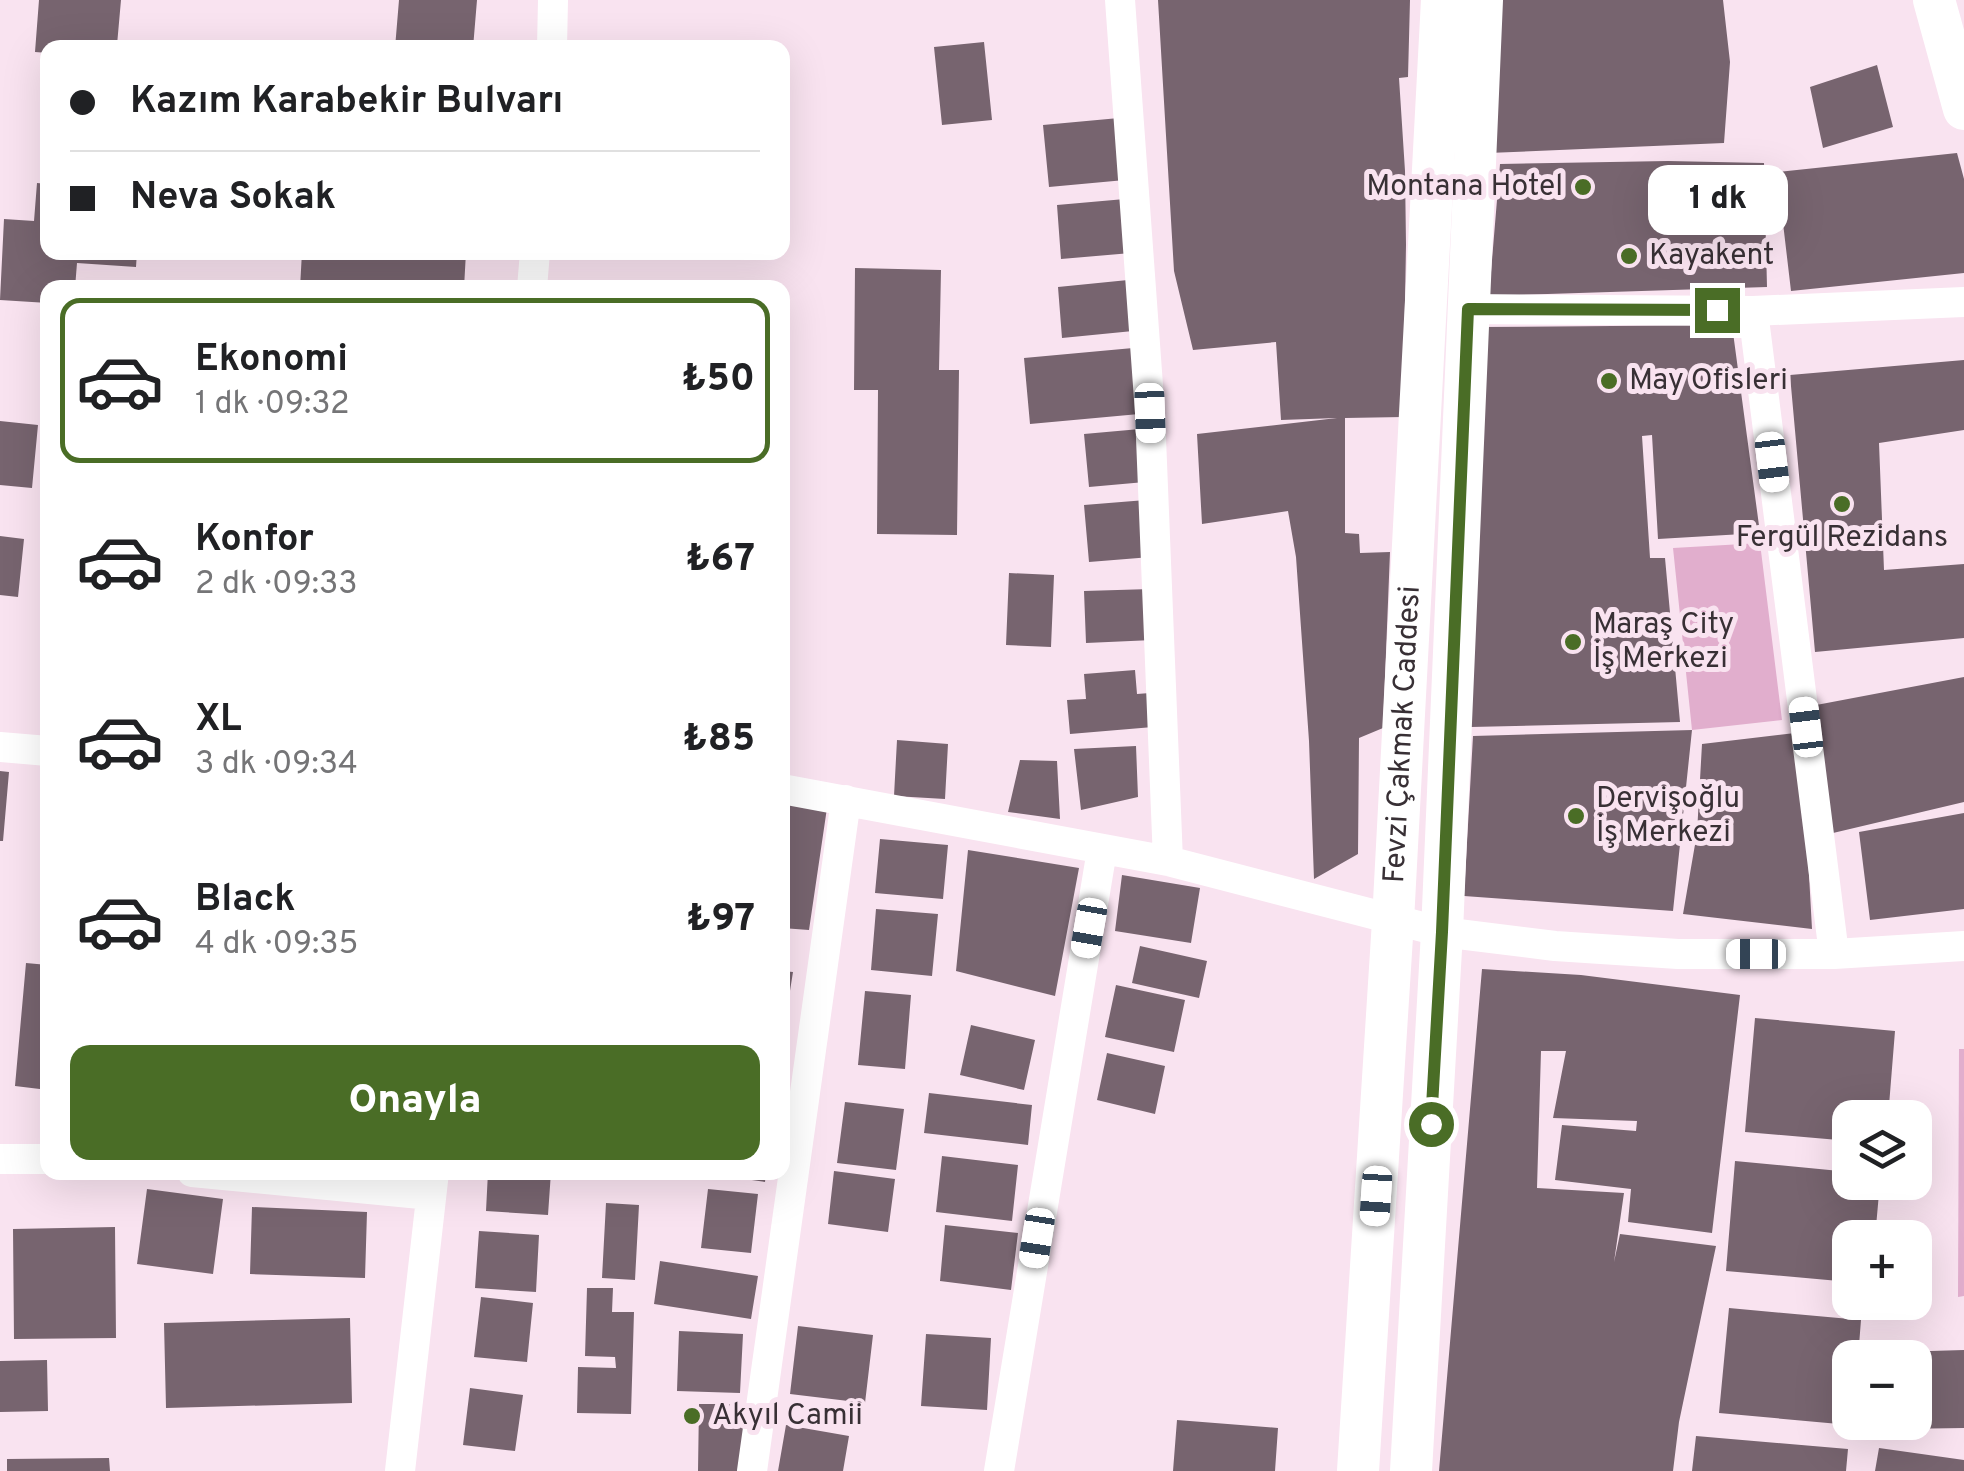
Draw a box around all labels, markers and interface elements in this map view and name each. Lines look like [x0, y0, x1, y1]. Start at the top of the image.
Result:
text: Kazım Karabekir Bulvarı [130, 78, 563, 127]
callout: 1 dk [1647, 165, 1787, 235]
place label: Montana Hotel [1366, 169, 1563, 206]
text: Neva Sokak [130, 174, 336, 223]
marker: Montana Hotel [1572, 176, 1594, 198]
text: 1 dk [1689, 180, 1747, 220]
place label: Kayakent [1649, 238, 1774, 275]
marker: Kayakent [1618, 245, 1640, 267]
route end [1695, 288, 1740, 333]
icon: car [75, 336, 165, 426]
text: Ekonomi [195, 336, 348, 385]
text: ₺50 [682, 356, 755, 405]
place label: May Ofisleri [1629, 363, 1788, 400]
marker: May Ofisleri [1598, 370, 1620, 392]
car [1134, 382, 1166, 444]
text: 1 dk · 09:32 [195, 385, 350, 425]
car [1753, 430, 1791, 494]
marker: Fergül Rezidans [1831, 493, 1853, 515]
icon: car [75, 516, 165, 606]
text: Konfor [195, 516, 314, 565]
place label: Fergül Rezidans [1736, 520, 1948, 557]
text: ₺67 [685, 536, 755, 585]
text: 2 dk · 09:33 [195, 565, 358, 605]
street label: Fevzi Çakmak Caddesi [1377, 585, 1429, 884]
place label: Maraş City İş Merkezi [1593, 607, 1734, 678]
marker: Maraş City İş Merkezi [1562, 631, 1584, 653]
car [1787, 695, 1825, 759]
icon: car [75, 696, 165, 786]
text: XL [195, 696, 242, 745]
text: ₺85 [683, 716, 755, 765]
text: 3 dk · 09:34 [195, 745, 358, 785]
place label: Dervişoğlu İş Merkezi [1596, 781, 1740, 852]
marker: Dervişoğlu İş Merkezi [1565, 805, 1587, 827]
icon: car [75, 876, 165, 966]
text: Black [195, 876, 295, 925]
text: ₺97 [686, 896, 755, 945]
car [1069, 896, 1109, 960]
text: 4 dk · 09:35 [195, 925, 358, 965]
car [1726, 939, 1786, 969]
button: Onayla [70, 1045, 760, 1160]
map controls [1832, 1100, 1932, 1440]
button: layers [1832, 1100, 1932, 1200]
route start [1409, 1102, 1454, 1147]
car [1359, 1165, 1393, 1227]
car [1017, 1206, 1057, 1270]
button: + [1832, 1220, 1932, 1320]
button: − [1832, 1340, 1932, 1440]
place label: Akyıl Camii [712, 1398, 863, 1435]
marker: Akyıl Camii [681, 1405, 703, 1427]

